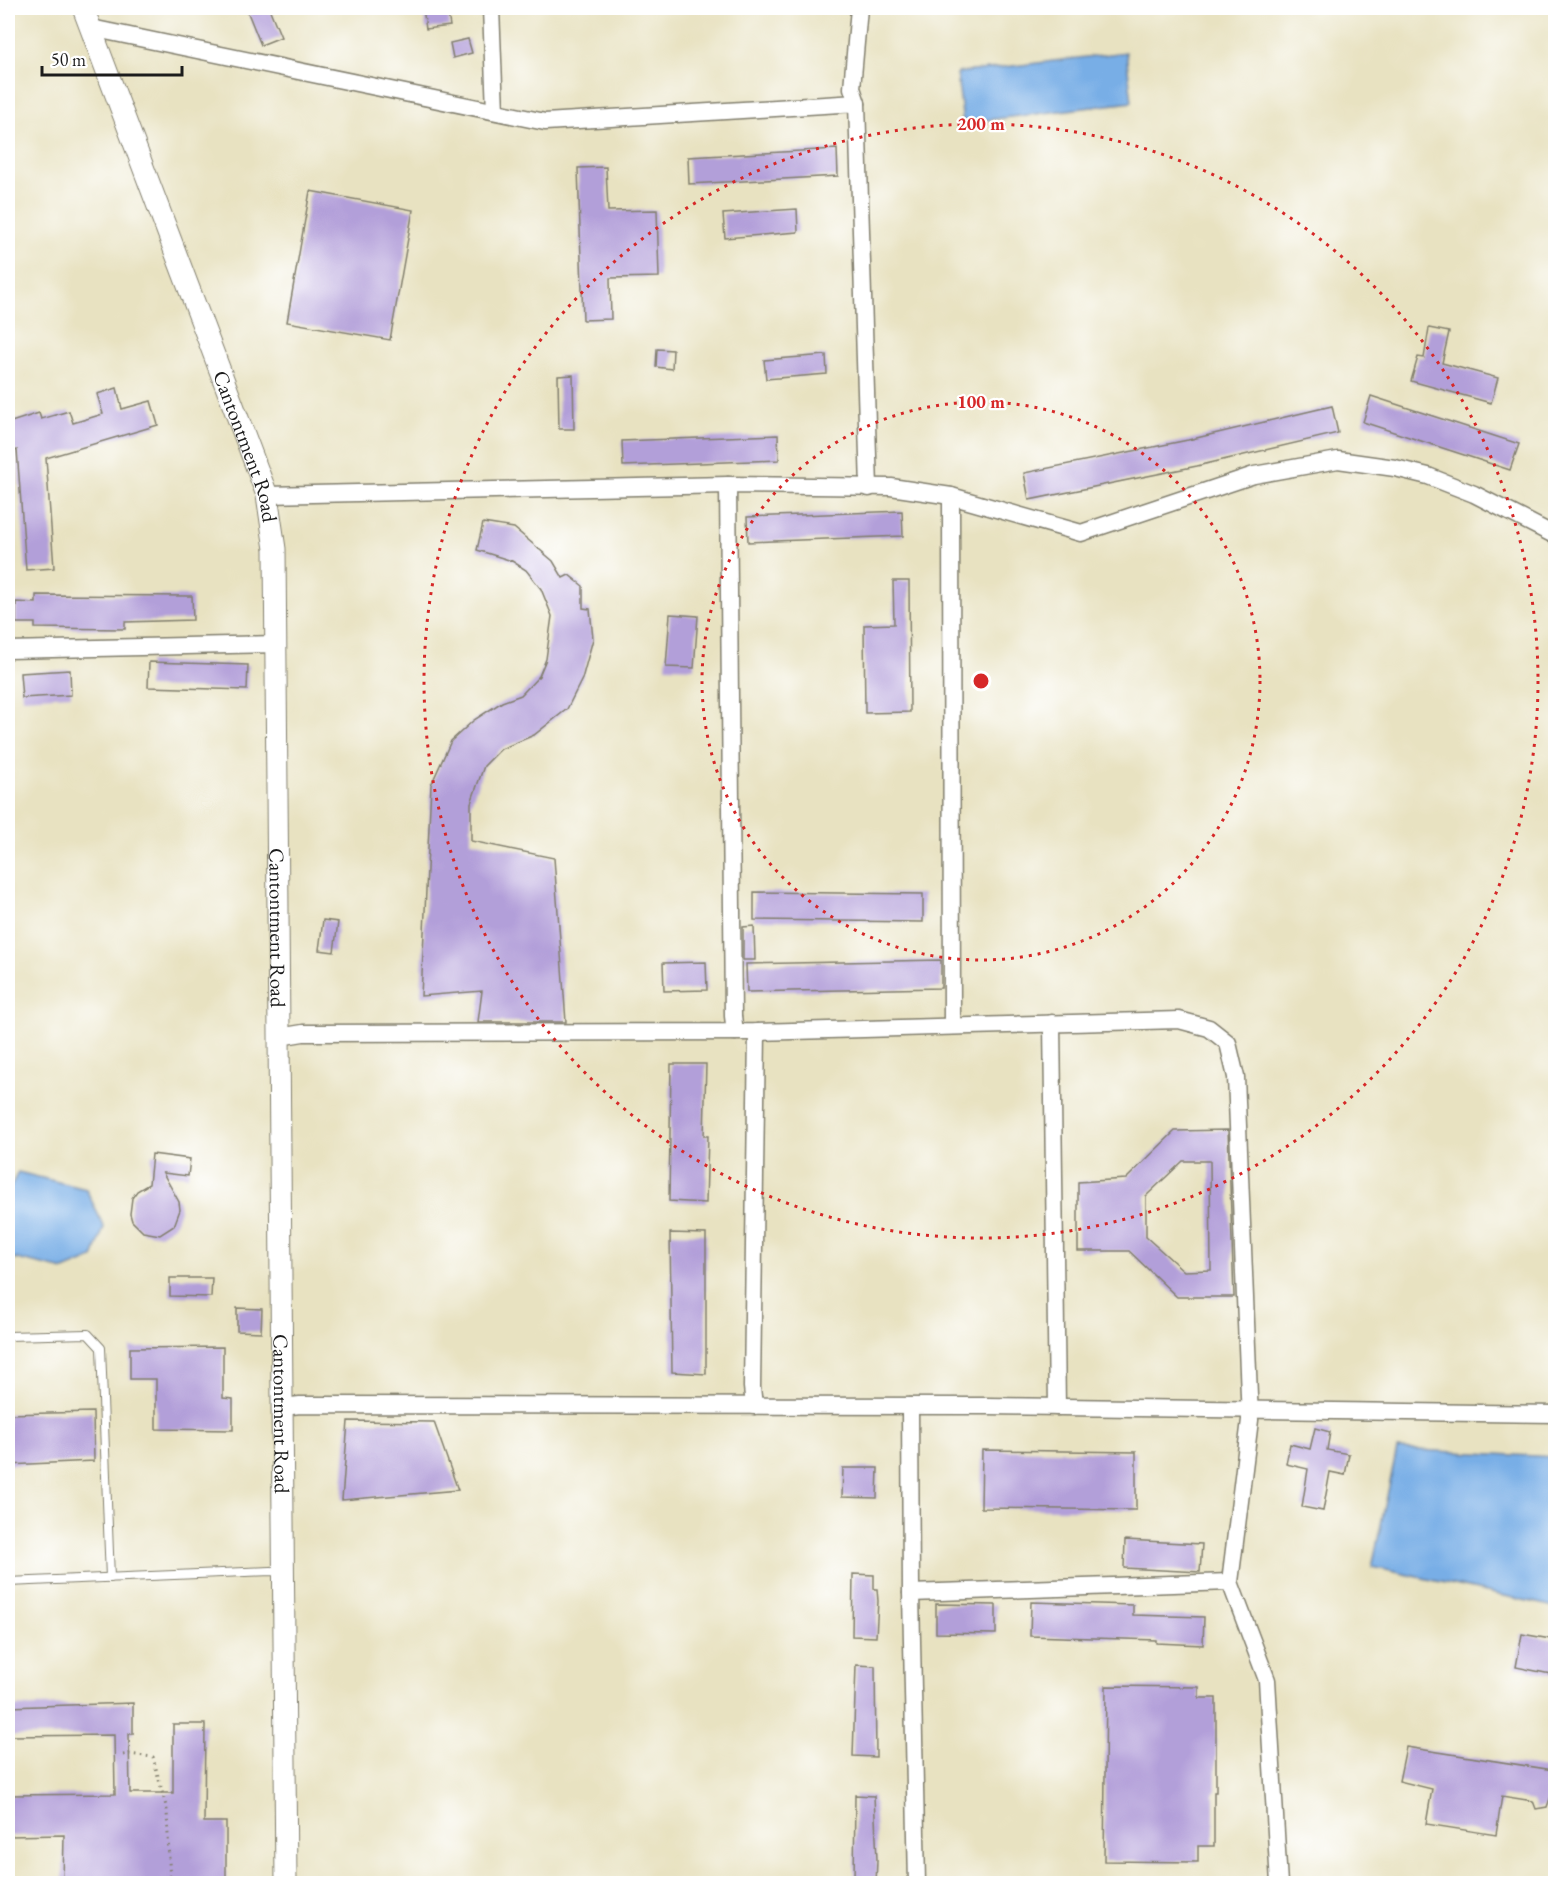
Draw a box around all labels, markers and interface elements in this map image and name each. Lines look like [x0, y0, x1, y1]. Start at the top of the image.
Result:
scale bar [42, 39, 182, 77]
text: 50 m [51, 48, 86, 71]
text: 200 m [957, 112, 1005, 135]
street label: Cantontment Road [208, 366, 284, 524]
text: 100 m [957, 390, 1005, 413]
centre of rings [971, 671, 991, 691]
street label: Cantontment Road [264, 848, 292, 1008]
street label: Cantontment Road [268, 1334, 296, 1494]

